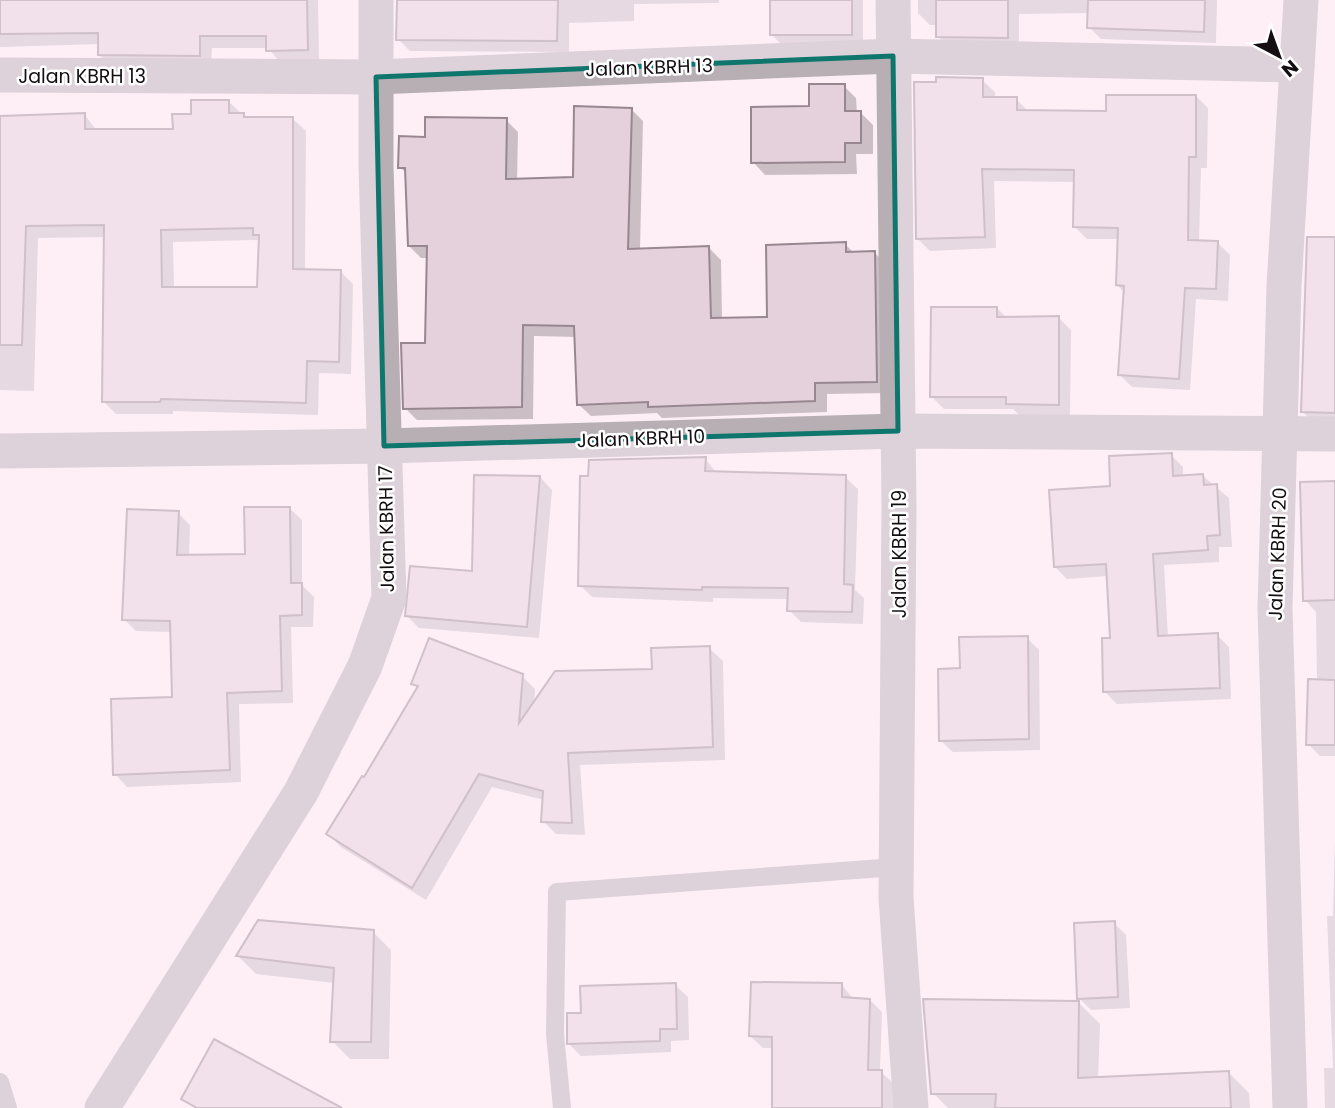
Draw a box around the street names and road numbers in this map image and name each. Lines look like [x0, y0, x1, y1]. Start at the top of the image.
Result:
street label: Jalan KBRH 13 [585, 52, 713, 83]
street label: Jalan KBRH 13 [18, 63, 146, 90]
street label: Jalan KBRH 10 [576, 423, 706, 454]
street label: Jalan KBRH 17 [372, 465, 401, 593]
street label: Jalan KBRH 20 [1262, 487, 1293, 621]
street label: Jalan KBRH 19 [886, 490, 913, 618]

